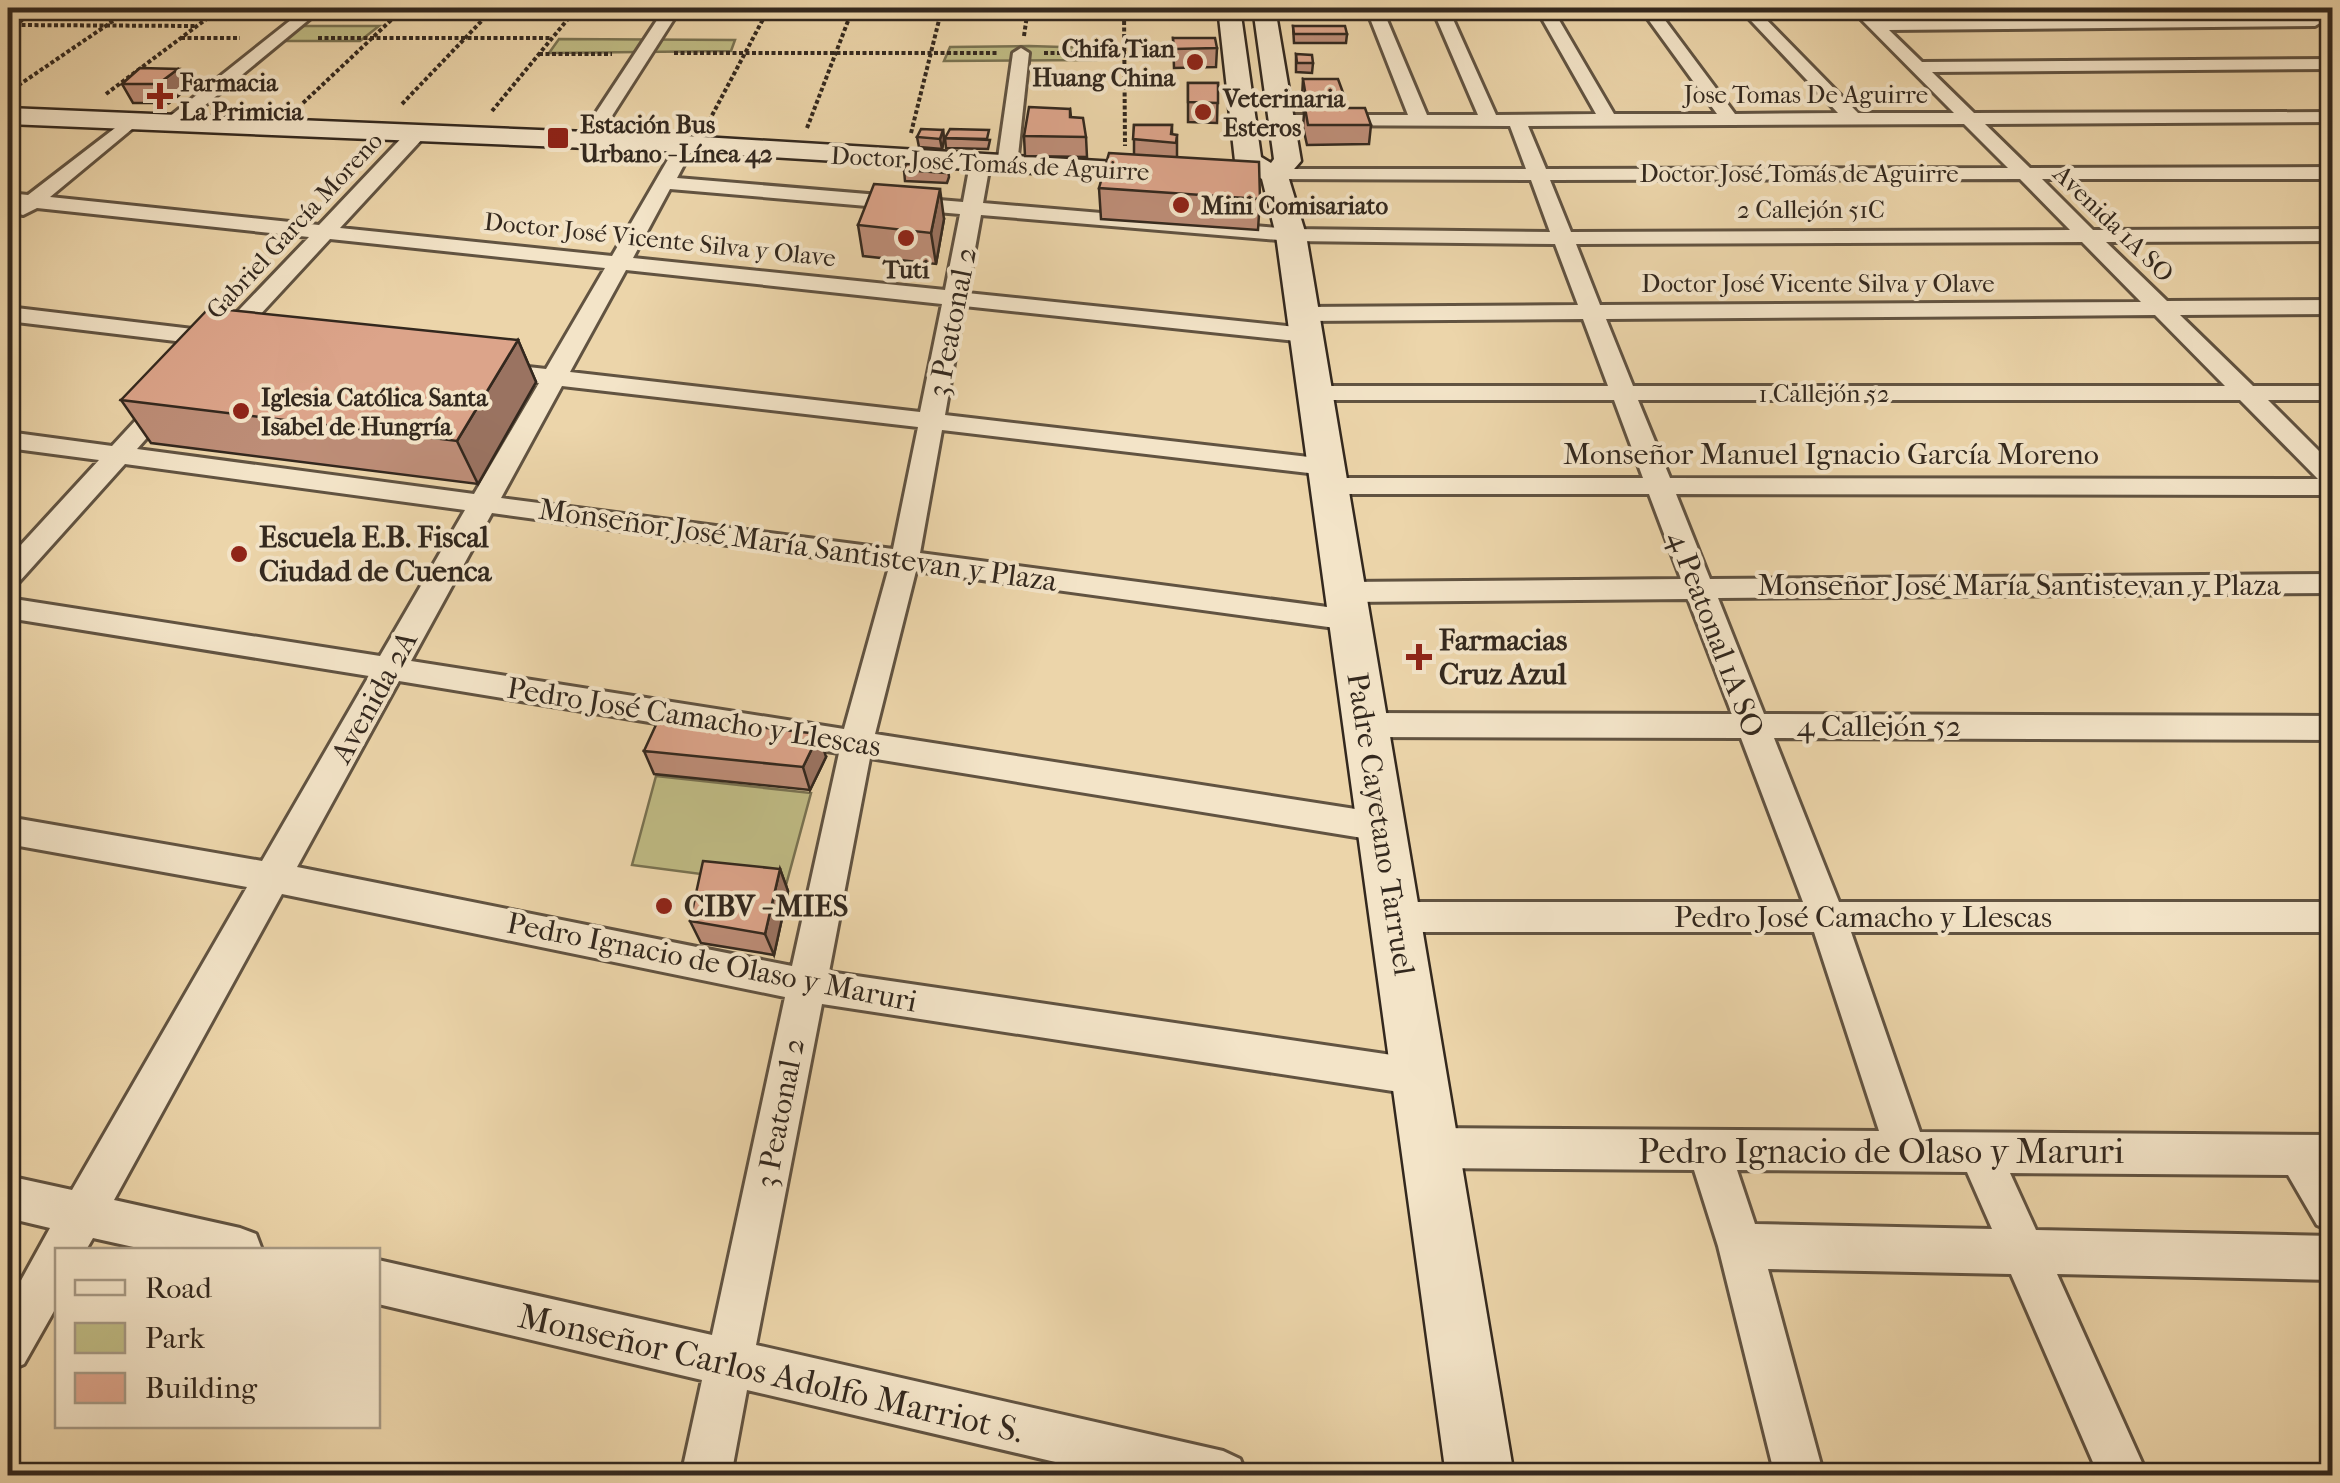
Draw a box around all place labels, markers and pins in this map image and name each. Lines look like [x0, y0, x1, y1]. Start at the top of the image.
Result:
place label: Chifa Tian Huang China [1032, 34, 1176, 92]
marker: Chifa Tian Huang China [1184, 51, 1206, 73]
place label: Farmacia La Primicia [179, 68, 305, 126]
place label: Veterinaria Esteros [1222, 84, 1347, 142]
marker: Farmacia La Primicia [149, 85, 171, 107]
marker: Veterinaria Esteros [1192, 101, 1214, 123]
place label: Estación Bus Urbano - Línea 42 [579, 110, 773, 169]
marker: Estación Bus Urbano - Línea 42 [545, 125, 571, 151]
place label: Mini Comisariato [1201, 191, 1388, 220]
marker: Mini Comisariato [1170, 194, 1192, 216]
marker: Tuti [895, 227, 917, 249]
place label: Tuti [882, 255, 930, 284]
place label: Iglesia Católica Santa Isabel de Hungría [261, 383, 489, 441]
marker: Iglesia Católica Santa Isabel de Hungría [230, 400, 252, 422]
place label: Escuela E.B. Fiscal Ciudad de Cuenca [259, 520, 492, 589]
marker: Escuela E.B. Fiscal Ciudad de Cuenca [228, 543, 250, 565]
place label: Farmacias Cruz Azul [1439, 623, 1567, 692]
marker: Farmacias Cruz Azul [1408, 646, 1430, 668]
place label: CIBV - MIES [684, 889, 848, 924]
marker: CIBV - MIES [653, 895, 675, 917]

